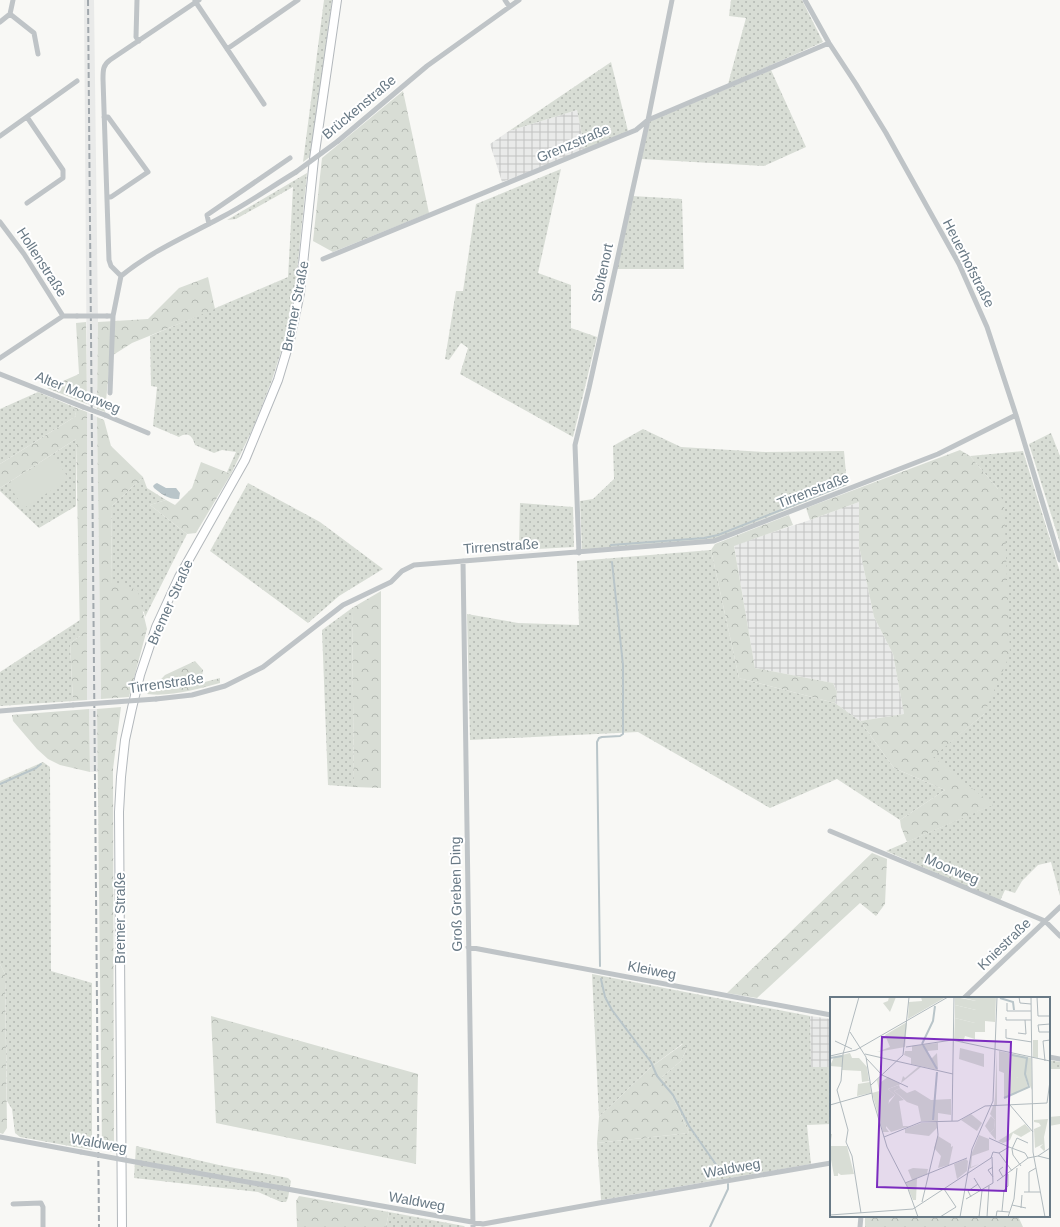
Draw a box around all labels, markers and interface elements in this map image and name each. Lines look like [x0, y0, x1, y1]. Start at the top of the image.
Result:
street label: Brückenstraße [319, 71, 399, 142]
street label: Grenzstraße [534, 120, 612, 166]
street label: Heuerhofstraße [940, 216, 998, 310]
street label: Hollenstraße [14, 224, 70, 300]
street label: Stoltenort [588, 242, 616, 304]
street label: Bremer Straße [278, 259, 312, 353]
street label: Alter Moorweg [33, 368, 123, 416]
street label: Tirrenstraße [775, 469, 851, 511]
street label: Tirrenstraße [463, 535, 540, 557]
street label: Bremer Straße [144, 557, 196, 647]
street label: Tirrenstraße [127, 670, 205, 696]
street label: Groß Greben Ding [447, 836, 465, 952]
street label: Moorweg [922, 850, 982, 888]
street label: Bremer Straße [112, 872, 128, 964]
street label: Kniestraße [974, 915, 1034, 973]
street label: Kleiweg [626, 957, 678, 983]
inset map [830, 997, 1050, 1217]
street label: Waldweg [70, 1130, 128, 1156]
street label: Waldweg [703, 1155, 761, 1181]
street label: Waldweg [388, 1188, 446, 1214]

